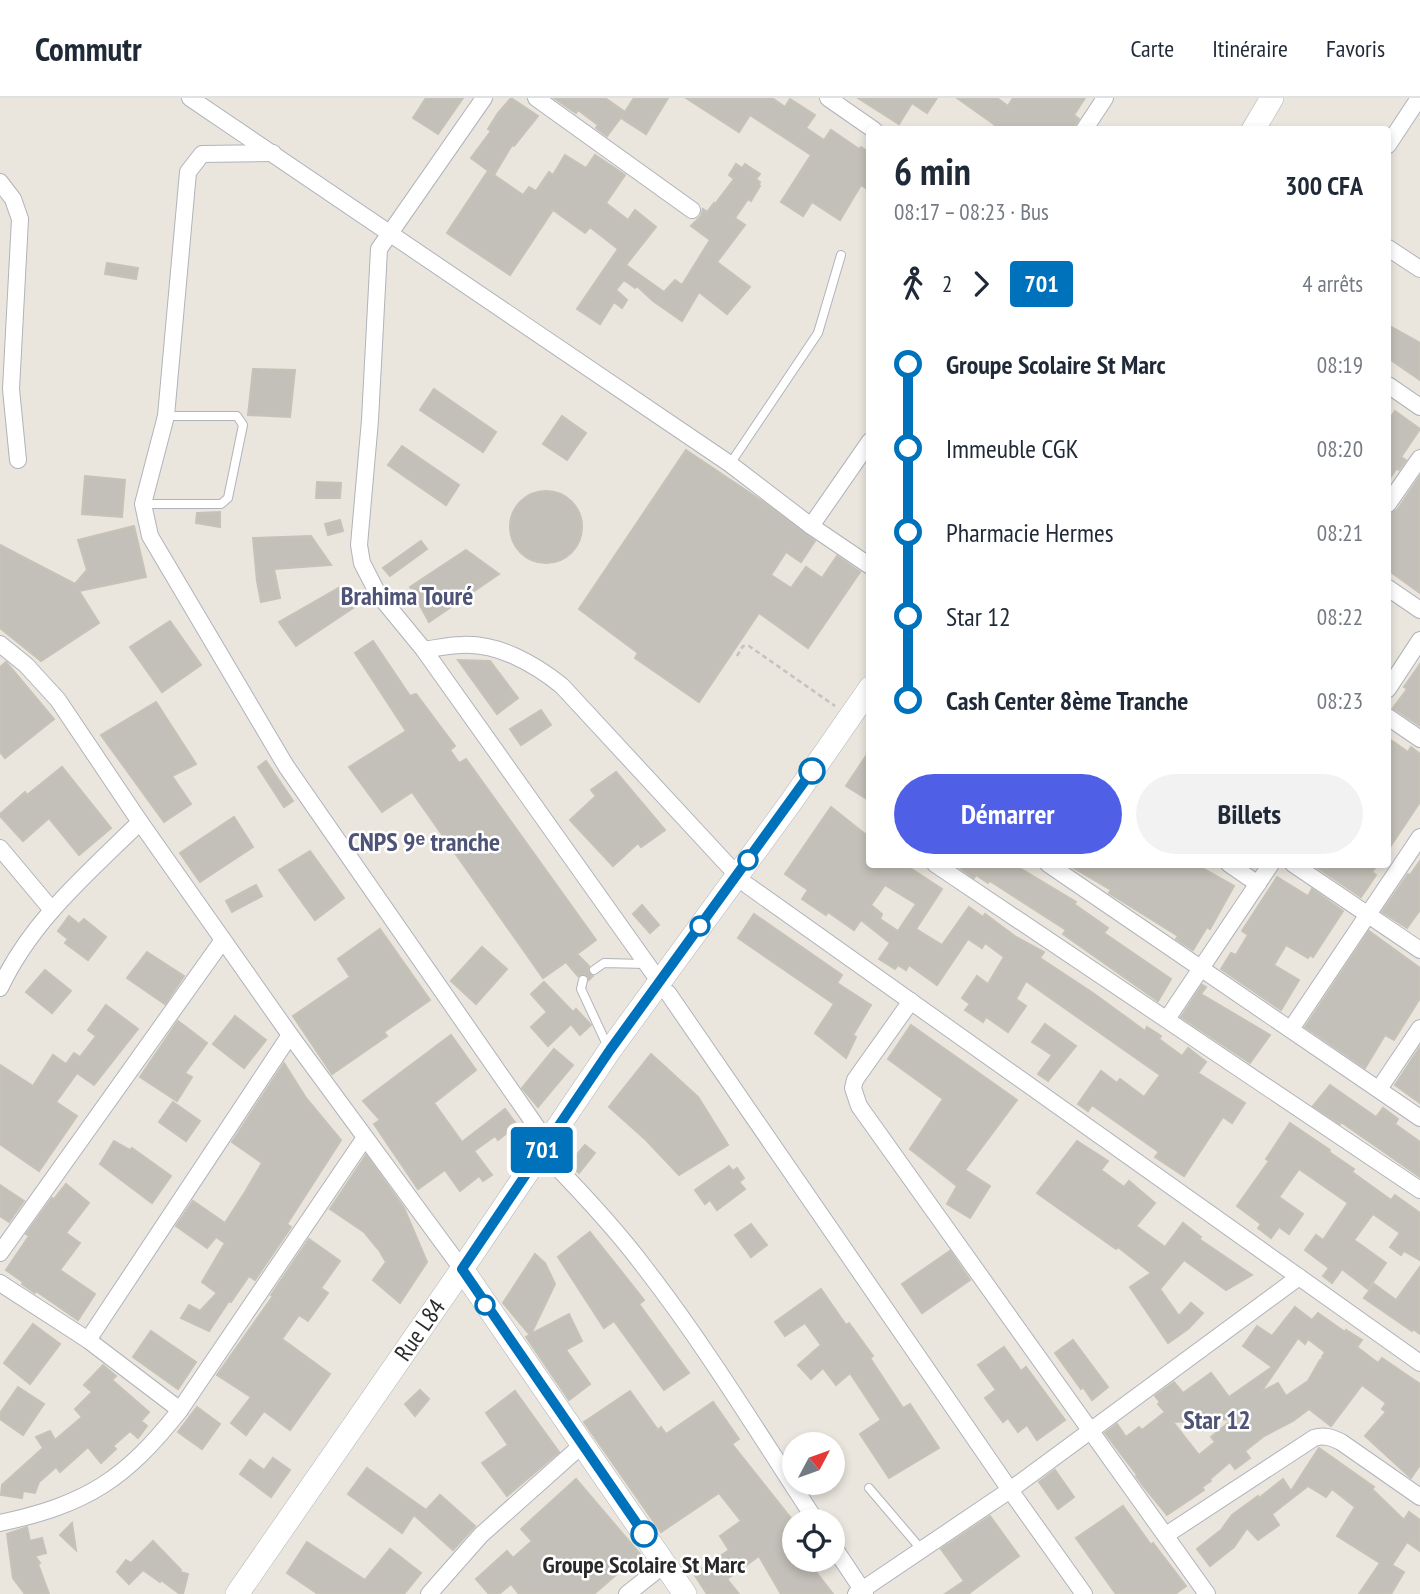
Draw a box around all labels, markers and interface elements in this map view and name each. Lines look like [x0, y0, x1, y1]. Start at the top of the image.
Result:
text: Commutr [35, 27, 142, 70]
text: Carte [1130, 33, 1174, 64]
text: Itinéraire [1212, 33, 1288, 64]
text: Favoris [1326, 33, 1385, 64]
text: 6 min [894, 146, 971, 195]
text: 300 CFA [1285, 169, 1363, 202]
text: 08:17 – 08:23 · Bus [894, 197, 1049, 226]
icon: walk [894, 265, 932, 303]
icon: forward [962, 265, 1000, 303]
text: 701 [1024, 268, 1059, 299]
text: 2 [942, 269, 952, 298]
text: 4 arrêts [1302, 269, 1363, 298]
text: Groupe Scolaire St Marc [946, 348, 1166, 381]
text: 08:19 [1317, 350, 1363, 379]
text: Immeuble CGK [946, 432, 1078, 465]
text: 08:20 [1317, 434, 1363, 463]
text: Pharmacie Hermes [946, 516, 1113, 549]
text: 08:21 [1317, 518, 1363, 547]
district label: Brahima Touré [341, 579, 473, 612]
text: Star 12 [946, 600, 1011, 633]
text: 08:22 [1317, 602, 1363, 631]
text: Cash Center 8ème Tranche [946, 684, 1188, 717]
text: 08:23 [1317, 686, 1363, 715]
unlabelled marker [799, 758, 825, 784]
button: Démarrer [894, 774, 1122, 854]
button: Billets [1136, 774, 1363, 854]
district label: CNPS 9ᵉ tranche [348, 825, 500, 858]
unlabelled marker [738, 850, 758, 870]
unlabelled marker [690, 916, 710, 936]
line badge: 701 [502, 1127, 582, 1173]
text: 701 [525, 1134, 559, 1165]
street label: Rue L84 [387, 1293, 452, 1367]
unlabelled marker [475, 1295, 495, 1315]
district label: Star 12 [1183, 1403, 1251, 1436]
north arrow [782, 1432, 845, 1494]
map controls [782, 1432, 845, 1572]
button: locate [782, 1509, 845, 1572]
marker: Groupe Scolaire St Marc [631, 1521, 657, 1547]
place label: Groupe Scolaire St Marc [543, 1549, 746, 1580]

